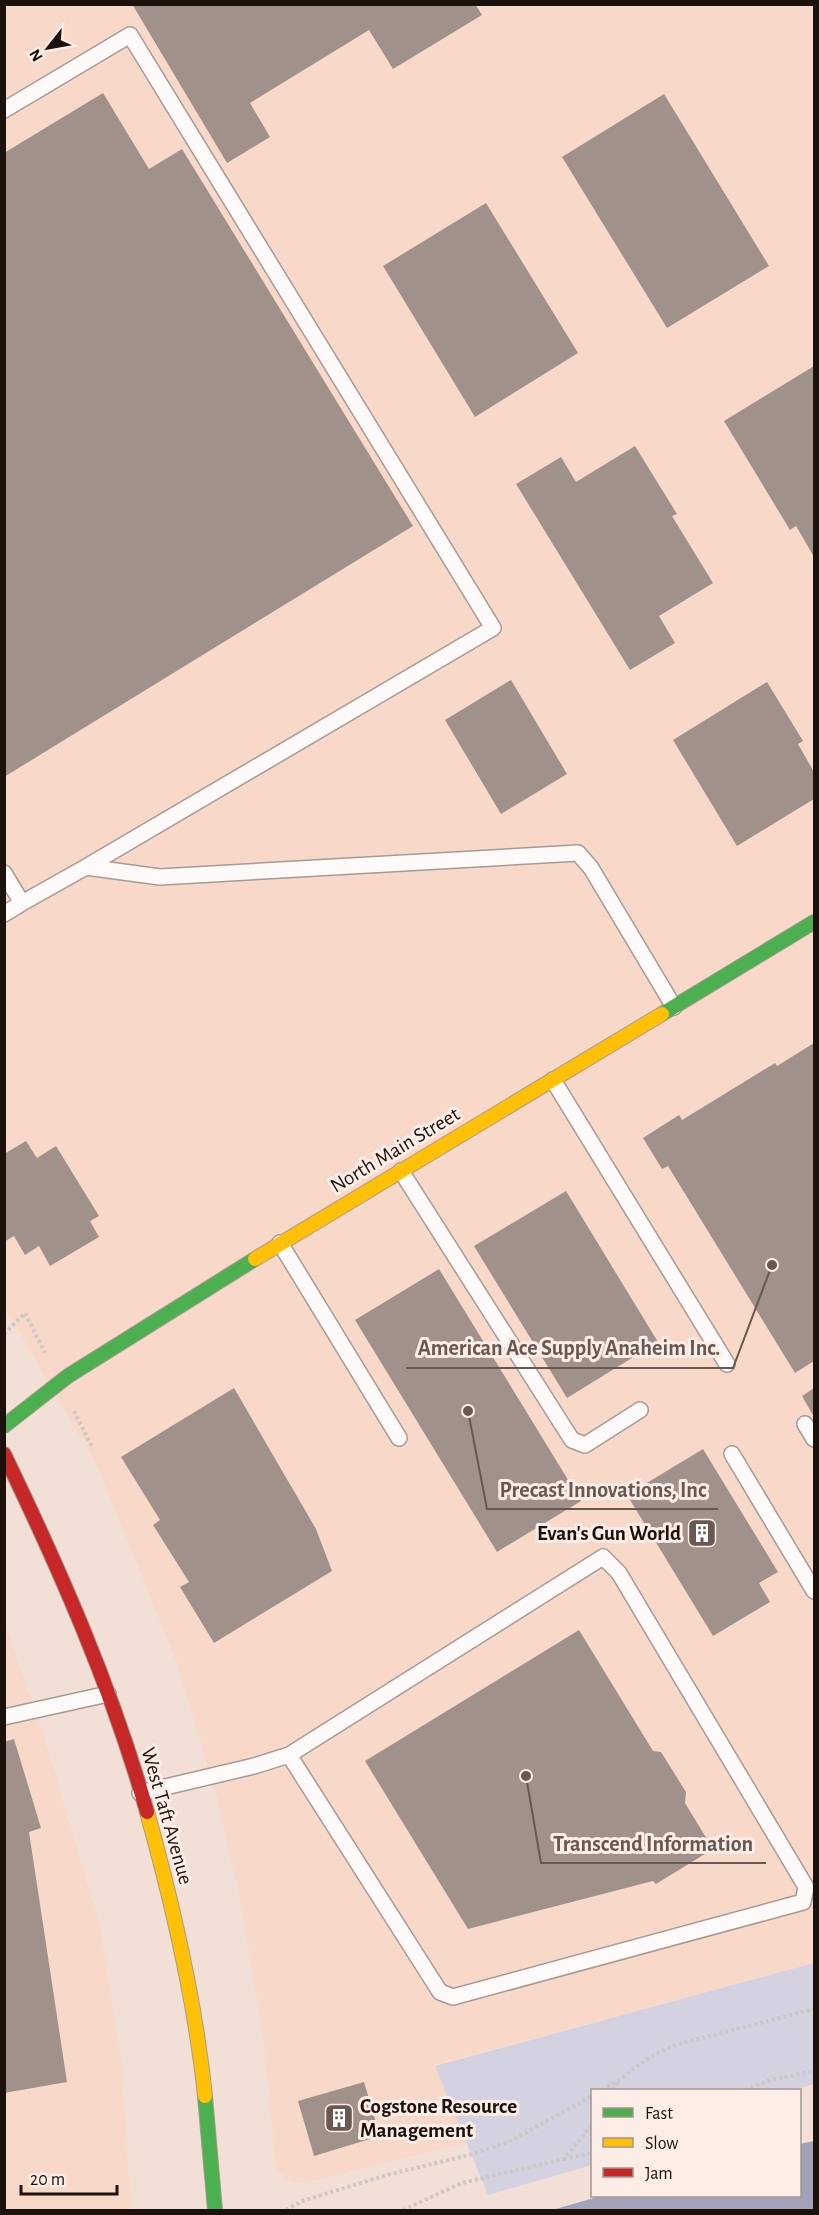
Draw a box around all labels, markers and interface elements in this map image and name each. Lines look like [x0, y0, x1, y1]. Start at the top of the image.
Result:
north arrow [18, 18, 78, 78]
text: N [26, 46, 46, 64]
street label: North Main Street [327, 1103, 464, 1197]
callout: American Ace Supply Anaheim Inc. [406, 1328, 733, 1368]
text: American Ace Supply Anaheim Inc. [418, 1337, 720, 1360]
callout: Precast Innovations, Inc [487, 1469, 718, 1509]
text: Precast Innovations, Inc [500, 1479, 707, 1501]
building icon: Evan's Gun World [686, 1517, 718, 1549]
place label: Evan's Gun World [537, 1523, 681, 1544]
street label: West Taft Avenue [137, 1745, 197, 1887]
callout: Transcend Information [541, 1823, 766, 1863]
text: Transcend Information [553, 1833, 753, 1855]
legend [591, 2089, 801, 2197]
place label: Cogstone Resource Management [360, 2096, 517, 2141]
building icon: Cogstone Resource Management [323, 2102, 355, 2134]
text: Fast [645, 2105, 673, 2123]
text: Slow [645, 2135, 678, 2153]
scale bar [21, 2158, 117, 2196]
text: Jam [645, 2165, 673, 2183]
text: 20 m [30, 2171, 65, 2189]

